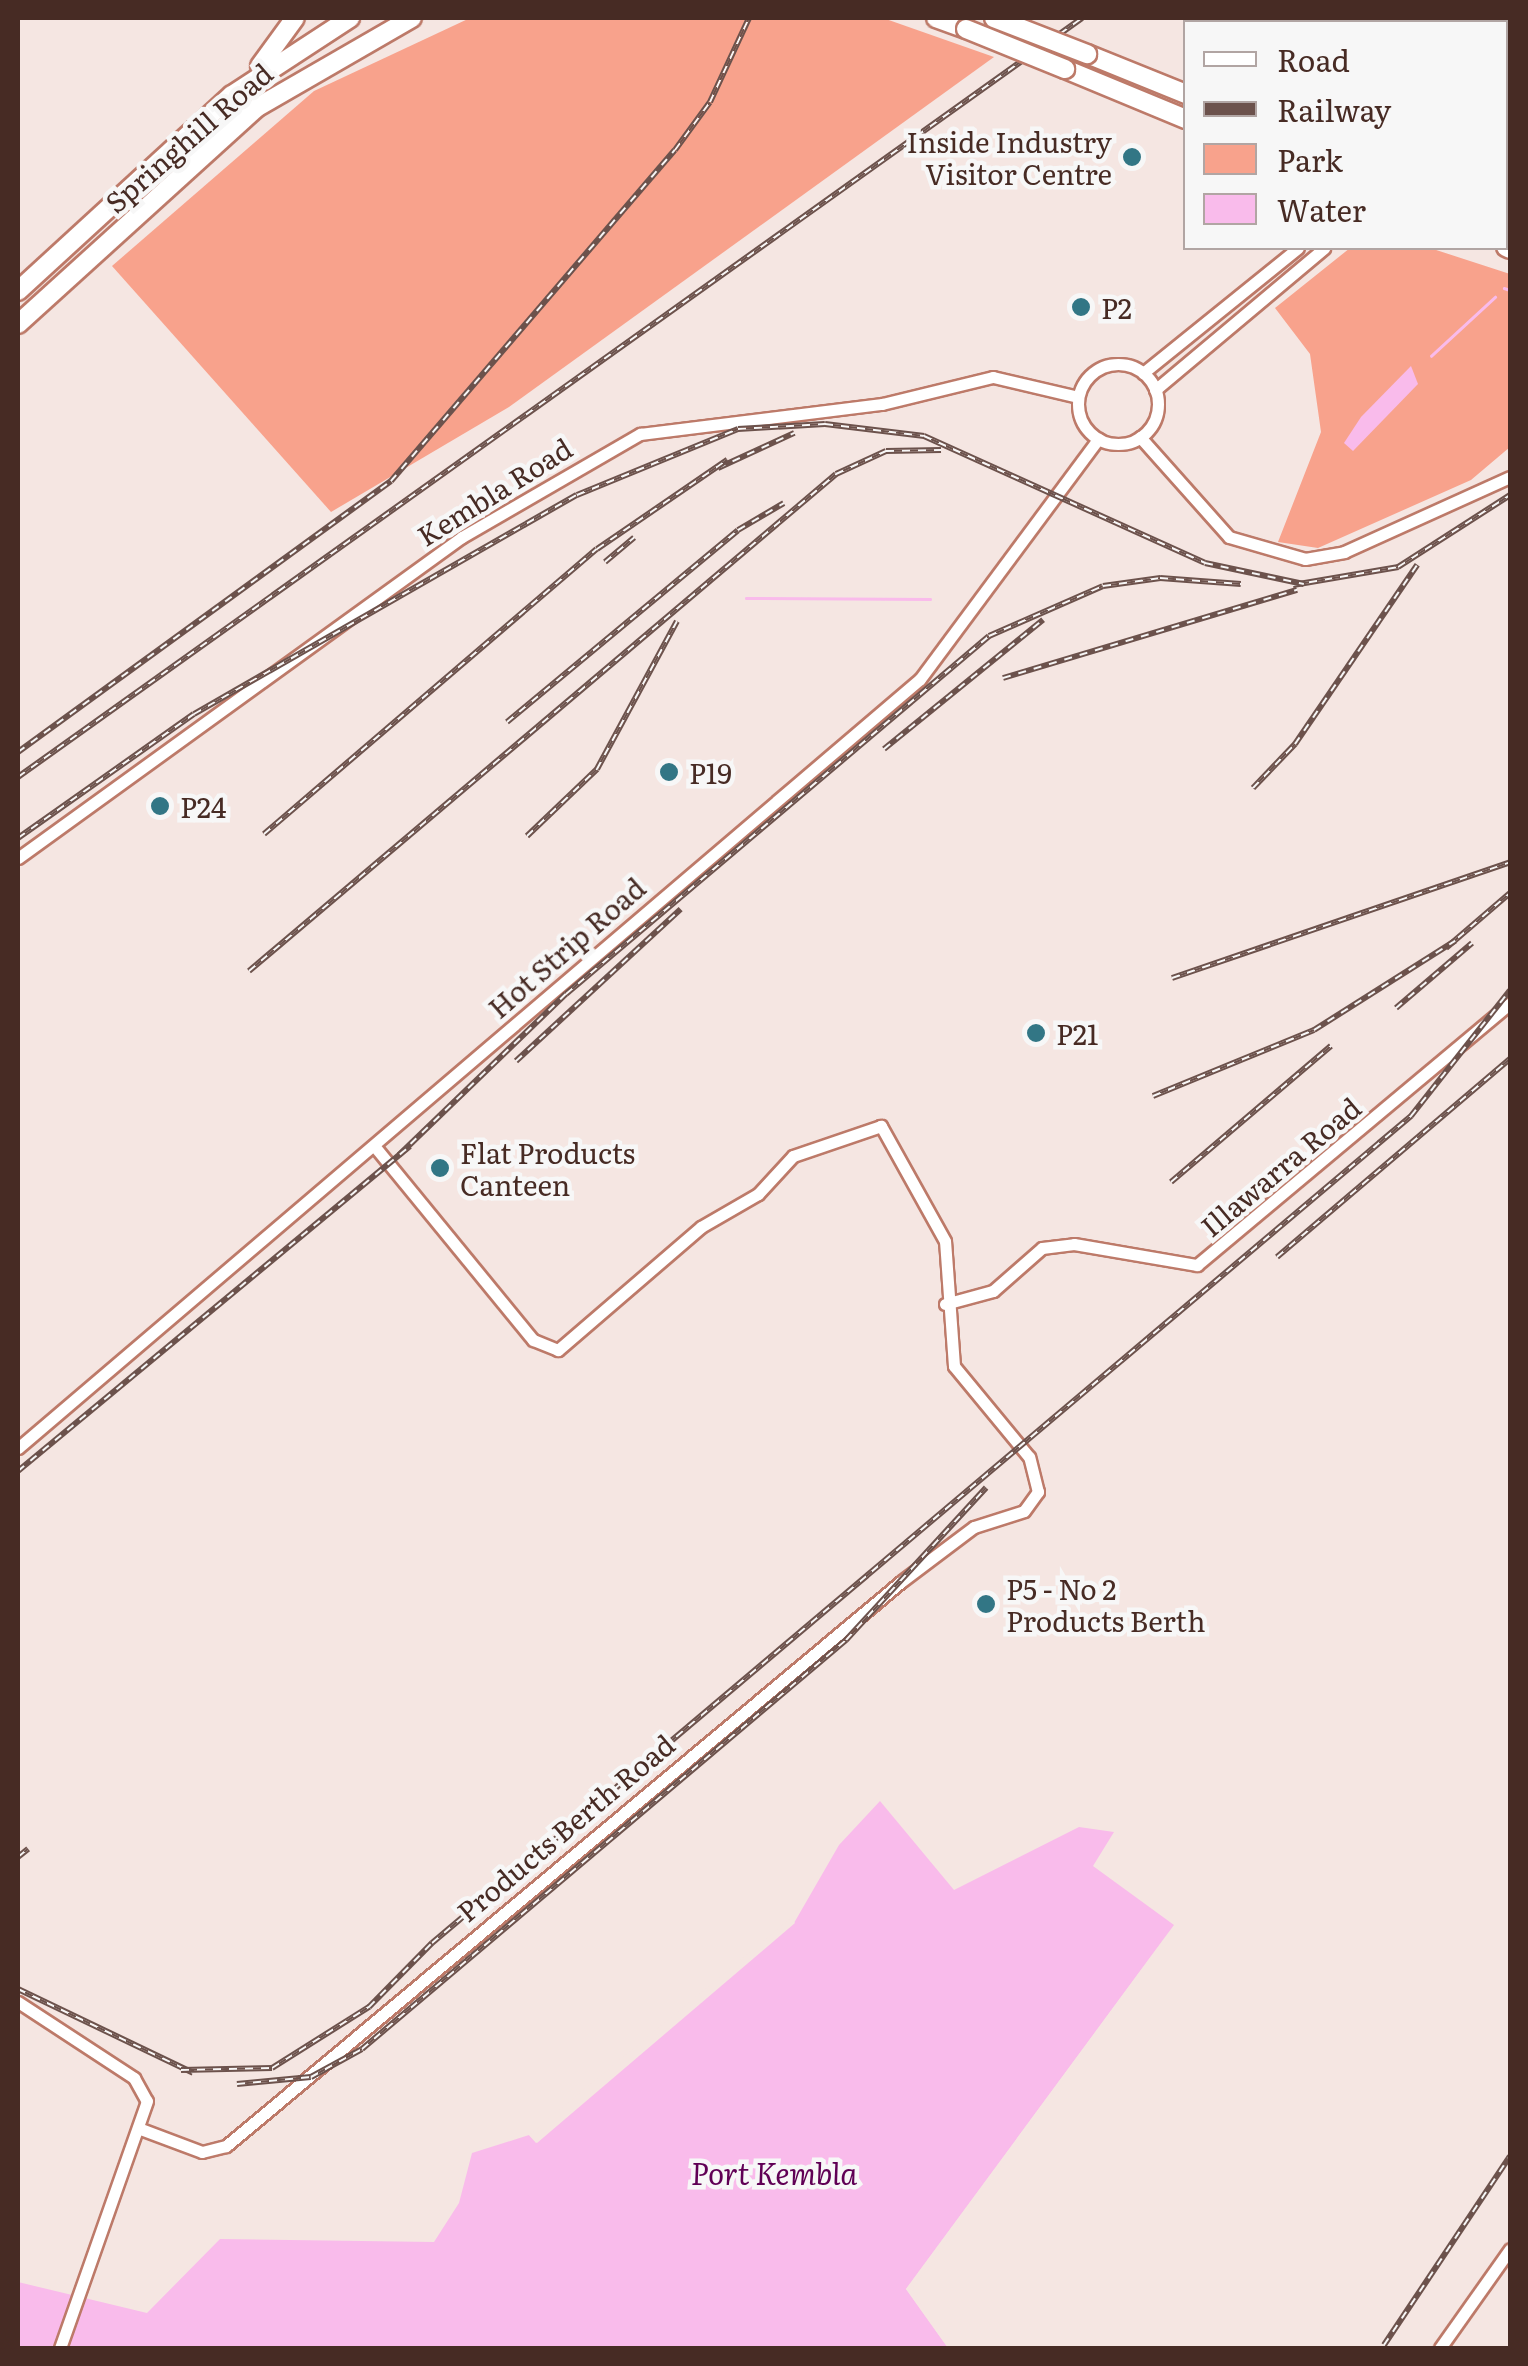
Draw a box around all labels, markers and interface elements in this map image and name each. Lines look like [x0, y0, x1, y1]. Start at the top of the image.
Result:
legend [1183, 20, 1508, 250]
text: Road [1277, 37, 1350, 81]
street label: Springhill Road [98, 55, 278, 219]
text: Railway [1277, 87, 1391, 131]
place label: Inside Industry Visitor Centre [907, 124, 1112, 190]
text: Park [1277, 137, 1343, 181]
marker: Inside Industry Visitor Centre [1121, 146, 1143, 168]
text: Water [1277, 187, 1366, 231]
place label: P2 [1101, 290, 1132, 324]
marker: P2 [1070, 296, 1092, 318]
street label: Kembla Road [411, 430, 577, 552]
place label: P19 [689, 755, 732, 789]
marker: P19 [658, 761, 680, 783]
place label: P24 [180, 789, 226, 823]
marker: P24 [149, 795, 171, 817]
street label: Hot Strip Road [481, 870, 651, 1024]
place label: P21 [1056, 1016, 1098, 1050]
marker: P21 [1025, 1022, 1047, 1044]
street label: Illawarra Road [1193, 1089, 1367, 1243]
place label: Flat Products Canteen [460, 1135, 635, 1201]
marker: Flat Products Canteen [429, 1157, 451, 1179]
place label: P5 - No 2 Products Berth [1006, 1571, 1205, 1637]
marker: P5 - No 2 Products Berth [975, 1593, 997, 1615]
street label: Products Berth Road [450, 1726, 680, 1928]
water label: Port Kembla [691, 2154, 857, 2190]

